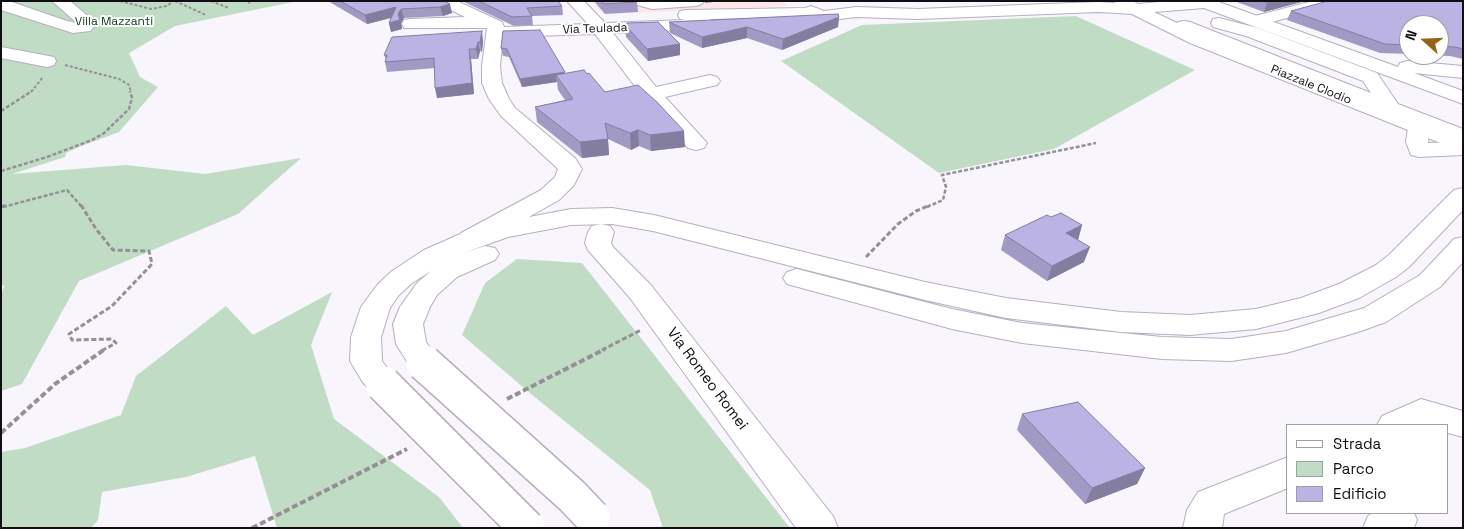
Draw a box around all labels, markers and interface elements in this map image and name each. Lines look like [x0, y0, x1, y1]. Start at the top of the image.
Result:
park label: Villa Mazzanti [75, 15, 153, 29]
north arrow [1399, 15, 1449, 65]
street label: Via Teulada [562, 21, 628, 37]
text: N [1401, 28, 1421, 43]
street label: Piazzale Clodio [1269, 62, 1353, 108]
street label: Via Romeo Romei [663, 324, 751, 434]
legend [1286, 424, 1449, 514]
text: Strada [1333, 434, 1381, 453]
text: Parco [1333, 459, 1374, 478]
text: Edificio [1333, 484, 1387, 503]

